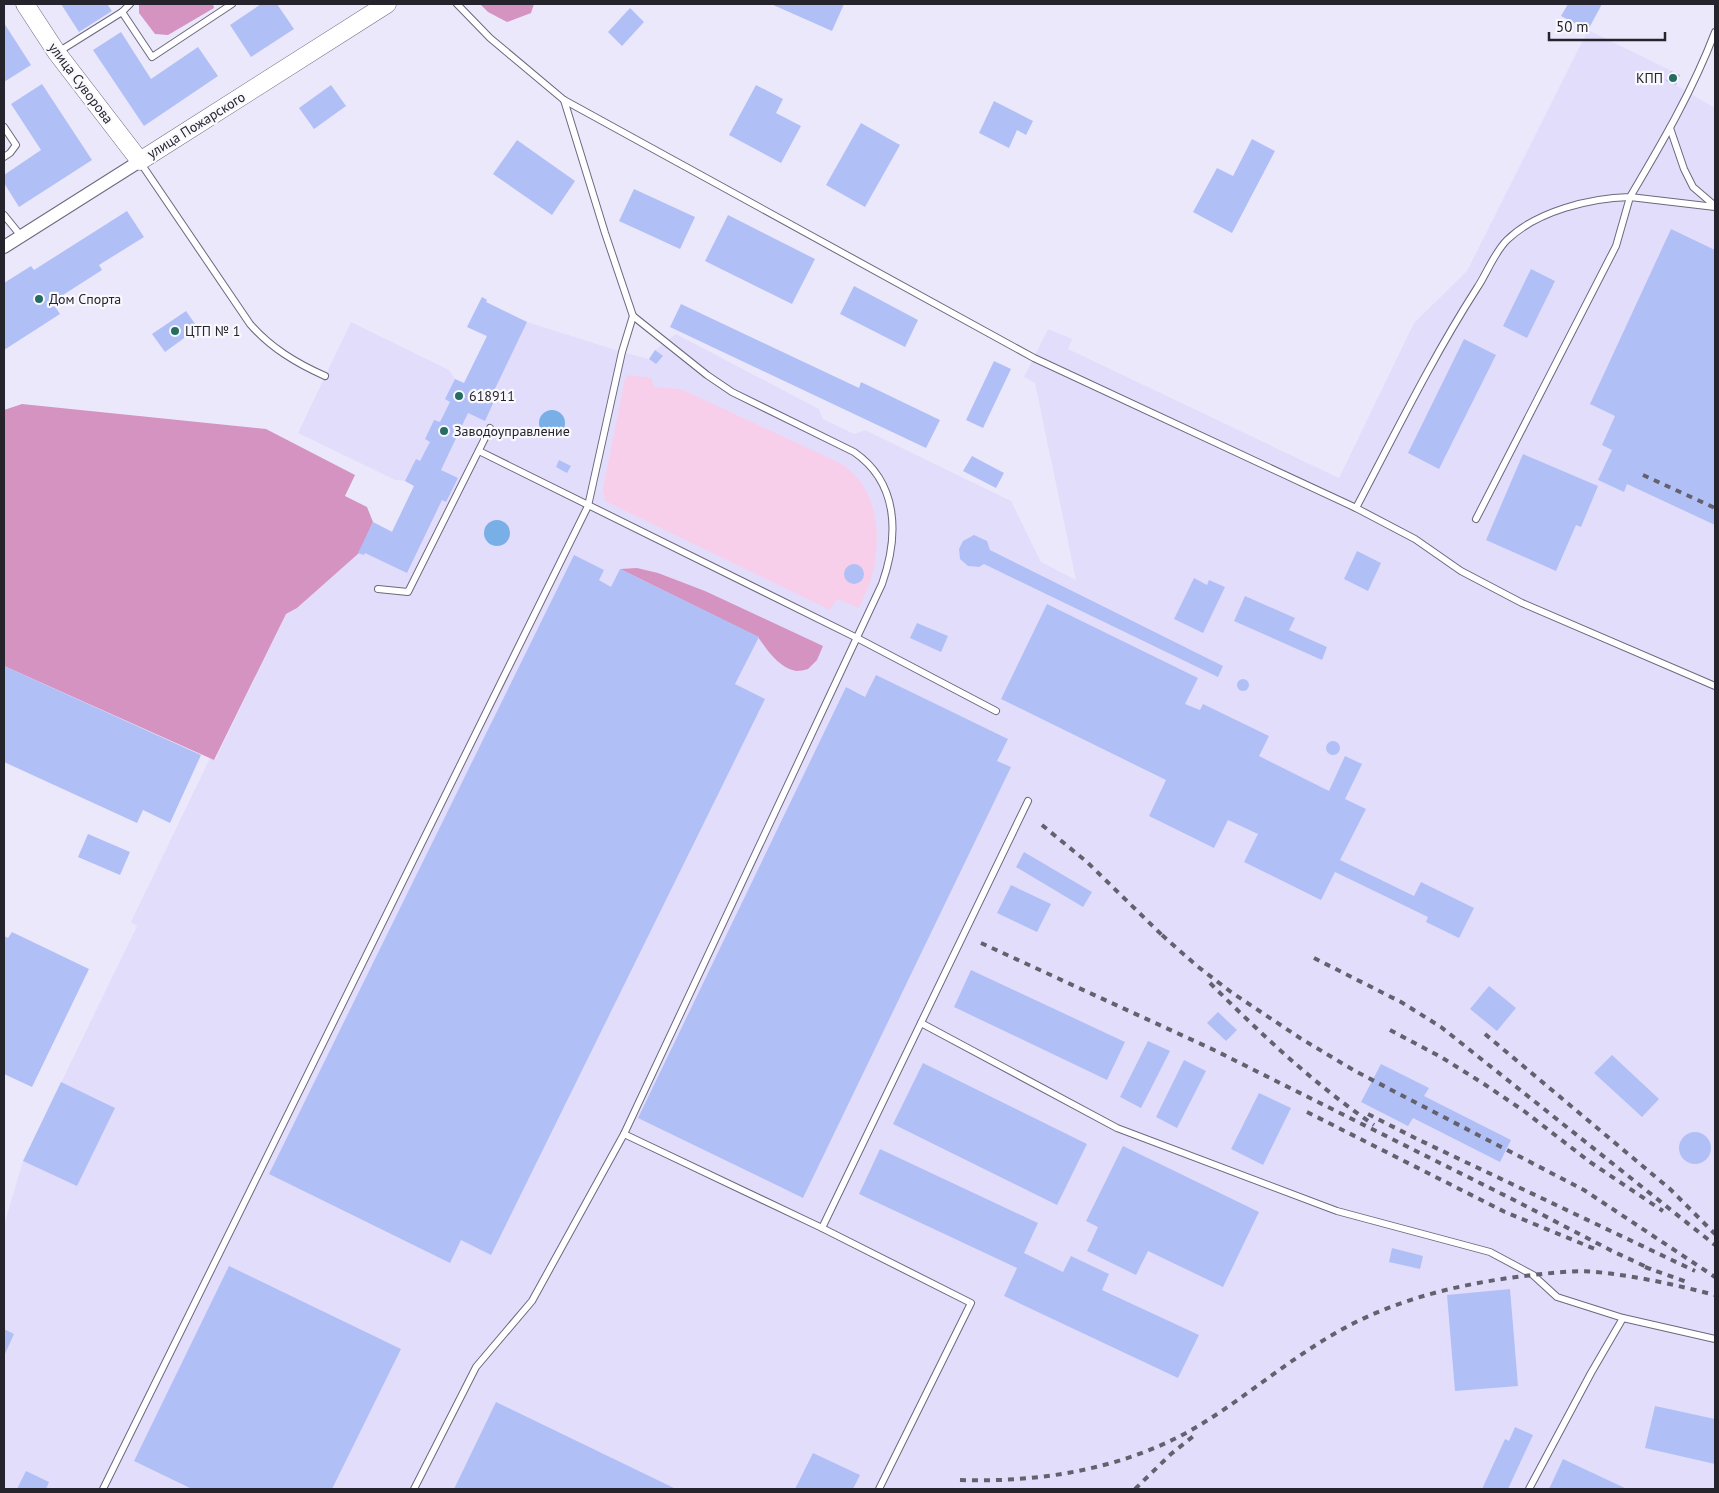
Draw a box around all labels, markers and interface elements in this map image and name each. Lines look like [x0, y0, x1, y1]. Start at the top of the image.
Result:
scale bar [1549, 10, 1665, 42]
text: 50 m [1556, 17, 1589, 36]
street label: улица Суворова [45, 39, 117, 127]
place label: КПП [1636, 69, 1663, 87]
marker: КПП [1667, 72, 1679, 84]
street label: улица Пожарского [144, 88, 248, 162]
place label: Дом Спорта [49, 290, 121, 308]
marker: Дом Спорта [33, 293, 45, 305]
place label: ЦТП № 1 [185, 322, 241, 340]
marker: ЦТП № 1 [169, 325, 181, 337]
place label: 618911 [469, 387, 515, 405]
marker: 618911 [453, 390, 465, 402]
place label: Заводоуправление [454, 422, 570, 440]
marker: Заводоуправление [438, 425, 450, 437]

